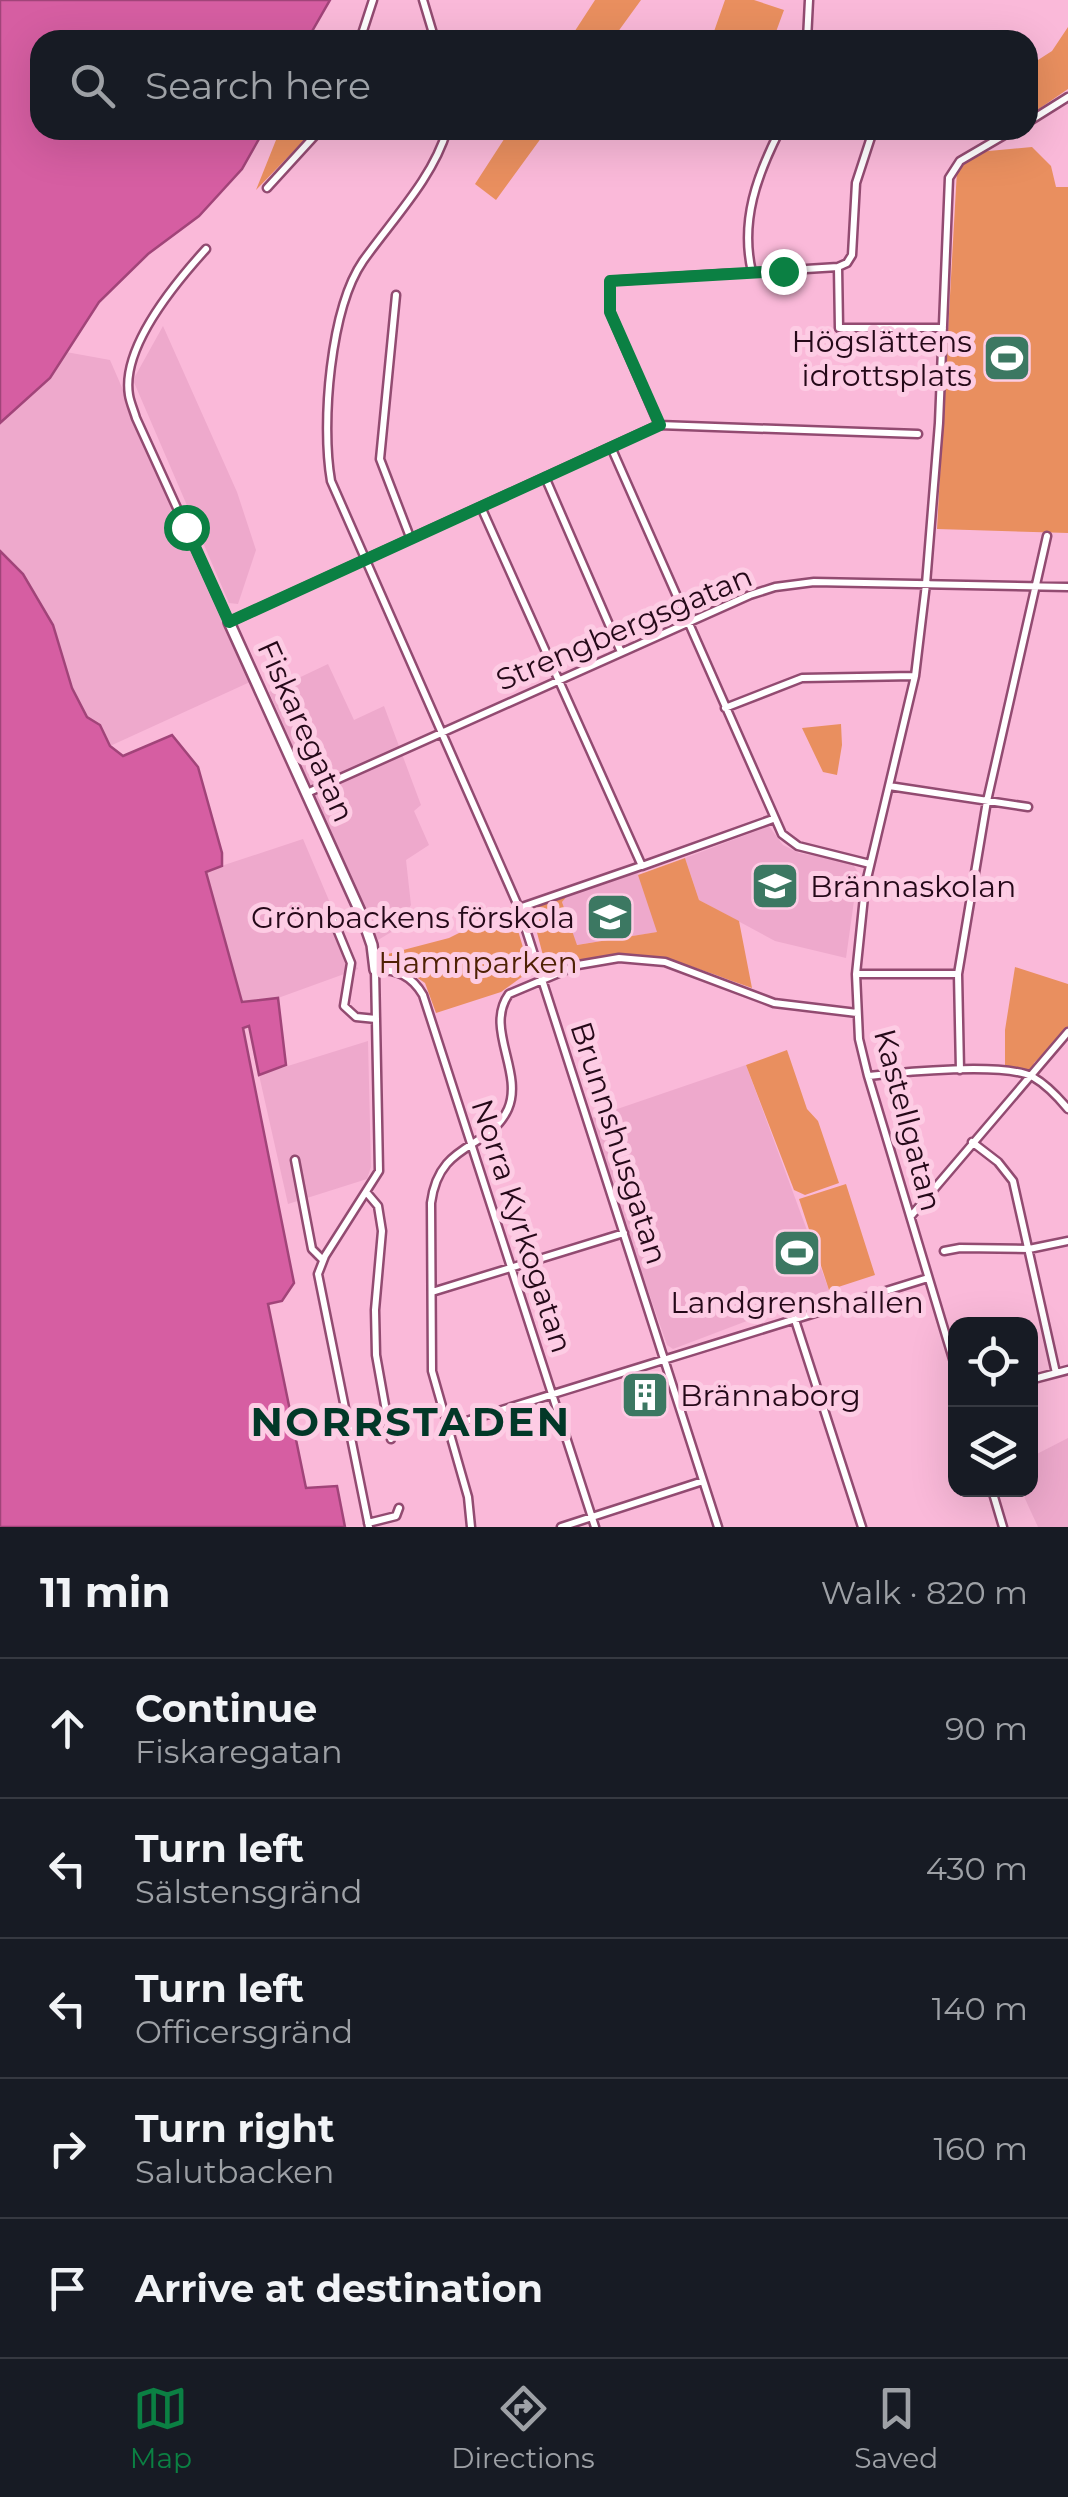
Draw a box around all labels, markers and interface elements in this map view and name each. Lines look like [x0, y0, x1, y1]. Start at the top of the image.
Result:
search box [30, 30, 1038, 140]
icon: search [65, 58, 120, 113]
text: Search here [145, 62, 371, 109]
route end [761, 249, 807, 295]
place label: Högslättens idrottsplats [791, 323, 972, 394]
sports icon: Högslättens idrottsplats [981, 332, 1033, 384]
route start [164, 505, 210, 551]
street label: Strengbergsgatan [491, 557, 757, 699]
street label: Fiskaregatan [250, 635, 362, 827]
school or university icon: Brännaskolan [749, 860, 801, 912]
place label: Brännaskolan [810, 868, 1016, 905]
school or university icon: Grönbackens förskola [584, 891, 636, 943]
place label: Grönbackens förskola [251, 899, 575, 936]
park label: Hamnparken [378, 944, 578, 981]
street label: Brunnshusgatan [562, 1017, 676, 1269]
street label: Kastellgatan [866, 1025, 950, 1215]
street label: Norra Kyrkogatan [464, 1094, 580, 1358]
sports icon: Landgrenshallen [771, 1227, 823, 1279]
place label: Landgrenshallen [670, 1284, 924, 1321]
map controls [948, 1317, 1038, 1497]
button: locate [948, 1317, 1038, 1407]
building icon: Brännaborg [619, 1369, 671, 1421]
place label: Brännaborg [680, 1377, 861, 1414]
district label: NORRSTADEN [250, 1397, 572, 1446]
button: layers [948, 1407, 1038, 1497]
text: 11 min [40, 1566, 171, 1618]
text: Walk · 820 m [821, 1573, 1028, 1612]
text: Continue [135, 1685, 317, 1732]
icon: ahead [40, 1701, 95, 1756]
text: 90 m [945, 1709, 1028, 1748]
text: Fiskaregatan [135, 1732, 343, 1771]
text: Turn left [135, 1825, 304, 1872]
icon: left [40, 1841, 95, 1896]
text: 430 m [926, 1849, 1028, 1888]
text: Sälstensgränd [135, 1872, 362, 1911]
text: Turn left [135, 1965, 304, 2012]
icon: left [40, 1981, 95, 2036]
text: 140 m [932, 1989, 1028, 2028]
text: Officersgränd [135, 2012, 353, 2051]
text: Turn right [135, 2105, 334, 2152]
icon: right [40, 2121, 95, 2176]
text: 160 m [933, 2129, 1028, 2168]
text: Salutbacken [135, 2152, 334, 2191]
icon: arrive [40, 2261, 95, 2316]
text: Arrive at destination [135, 2265, 543, 2312]
tab: Map [130, 2381, 192, 2475]
tab: Directions [451, 2381, 595, 2475]
tab: Saved [854, 2381, 938, 2475]

